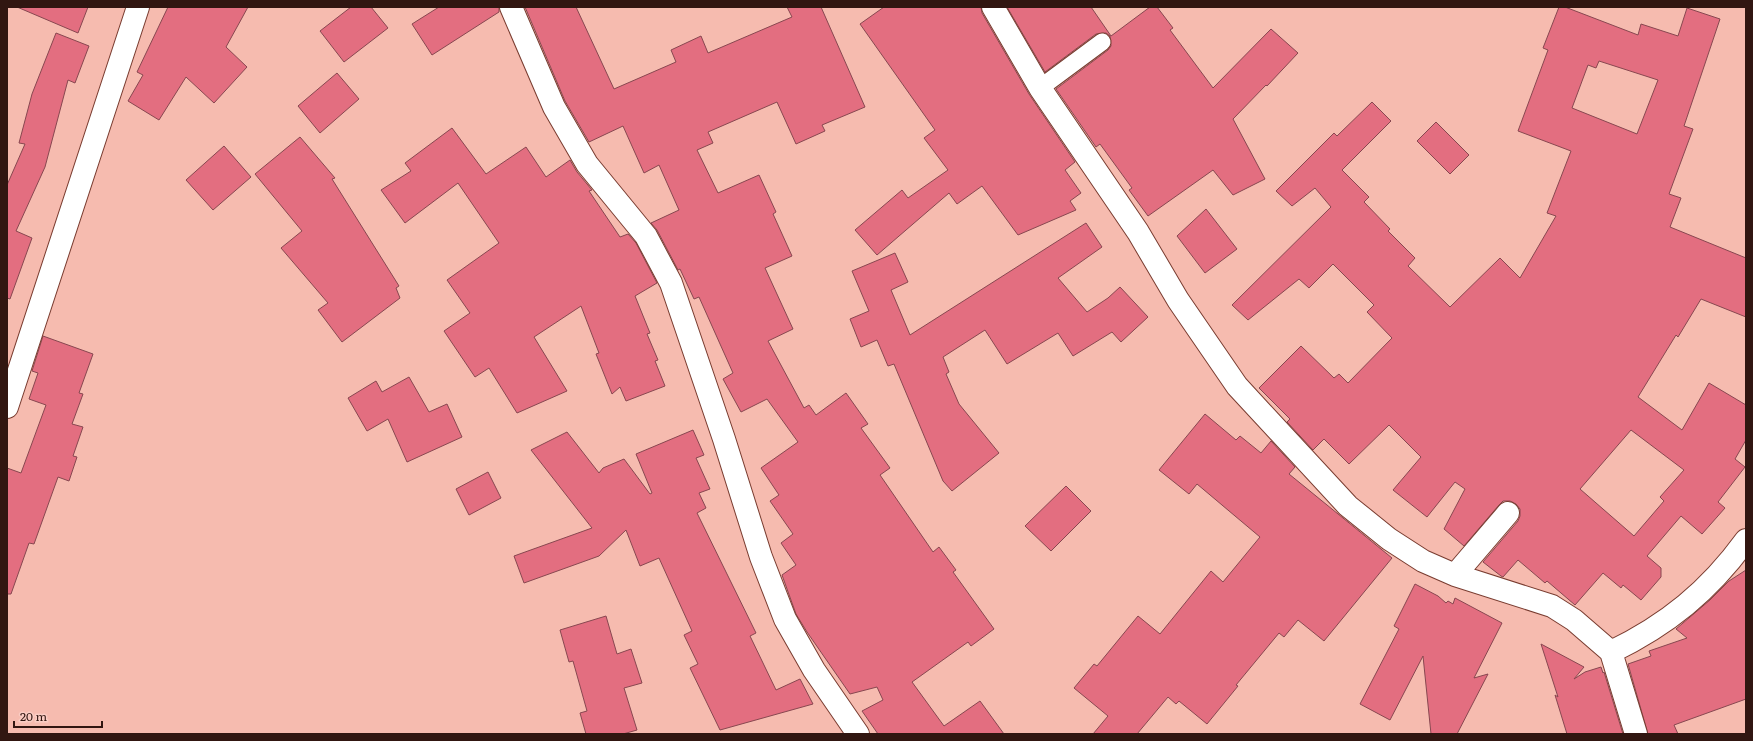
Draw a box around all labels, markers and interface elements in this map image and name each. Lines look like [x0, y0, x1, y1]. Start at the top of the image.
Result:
scale bar [14, 703, 102, 729]
text: 20 m [20, 707, 47, 725]

